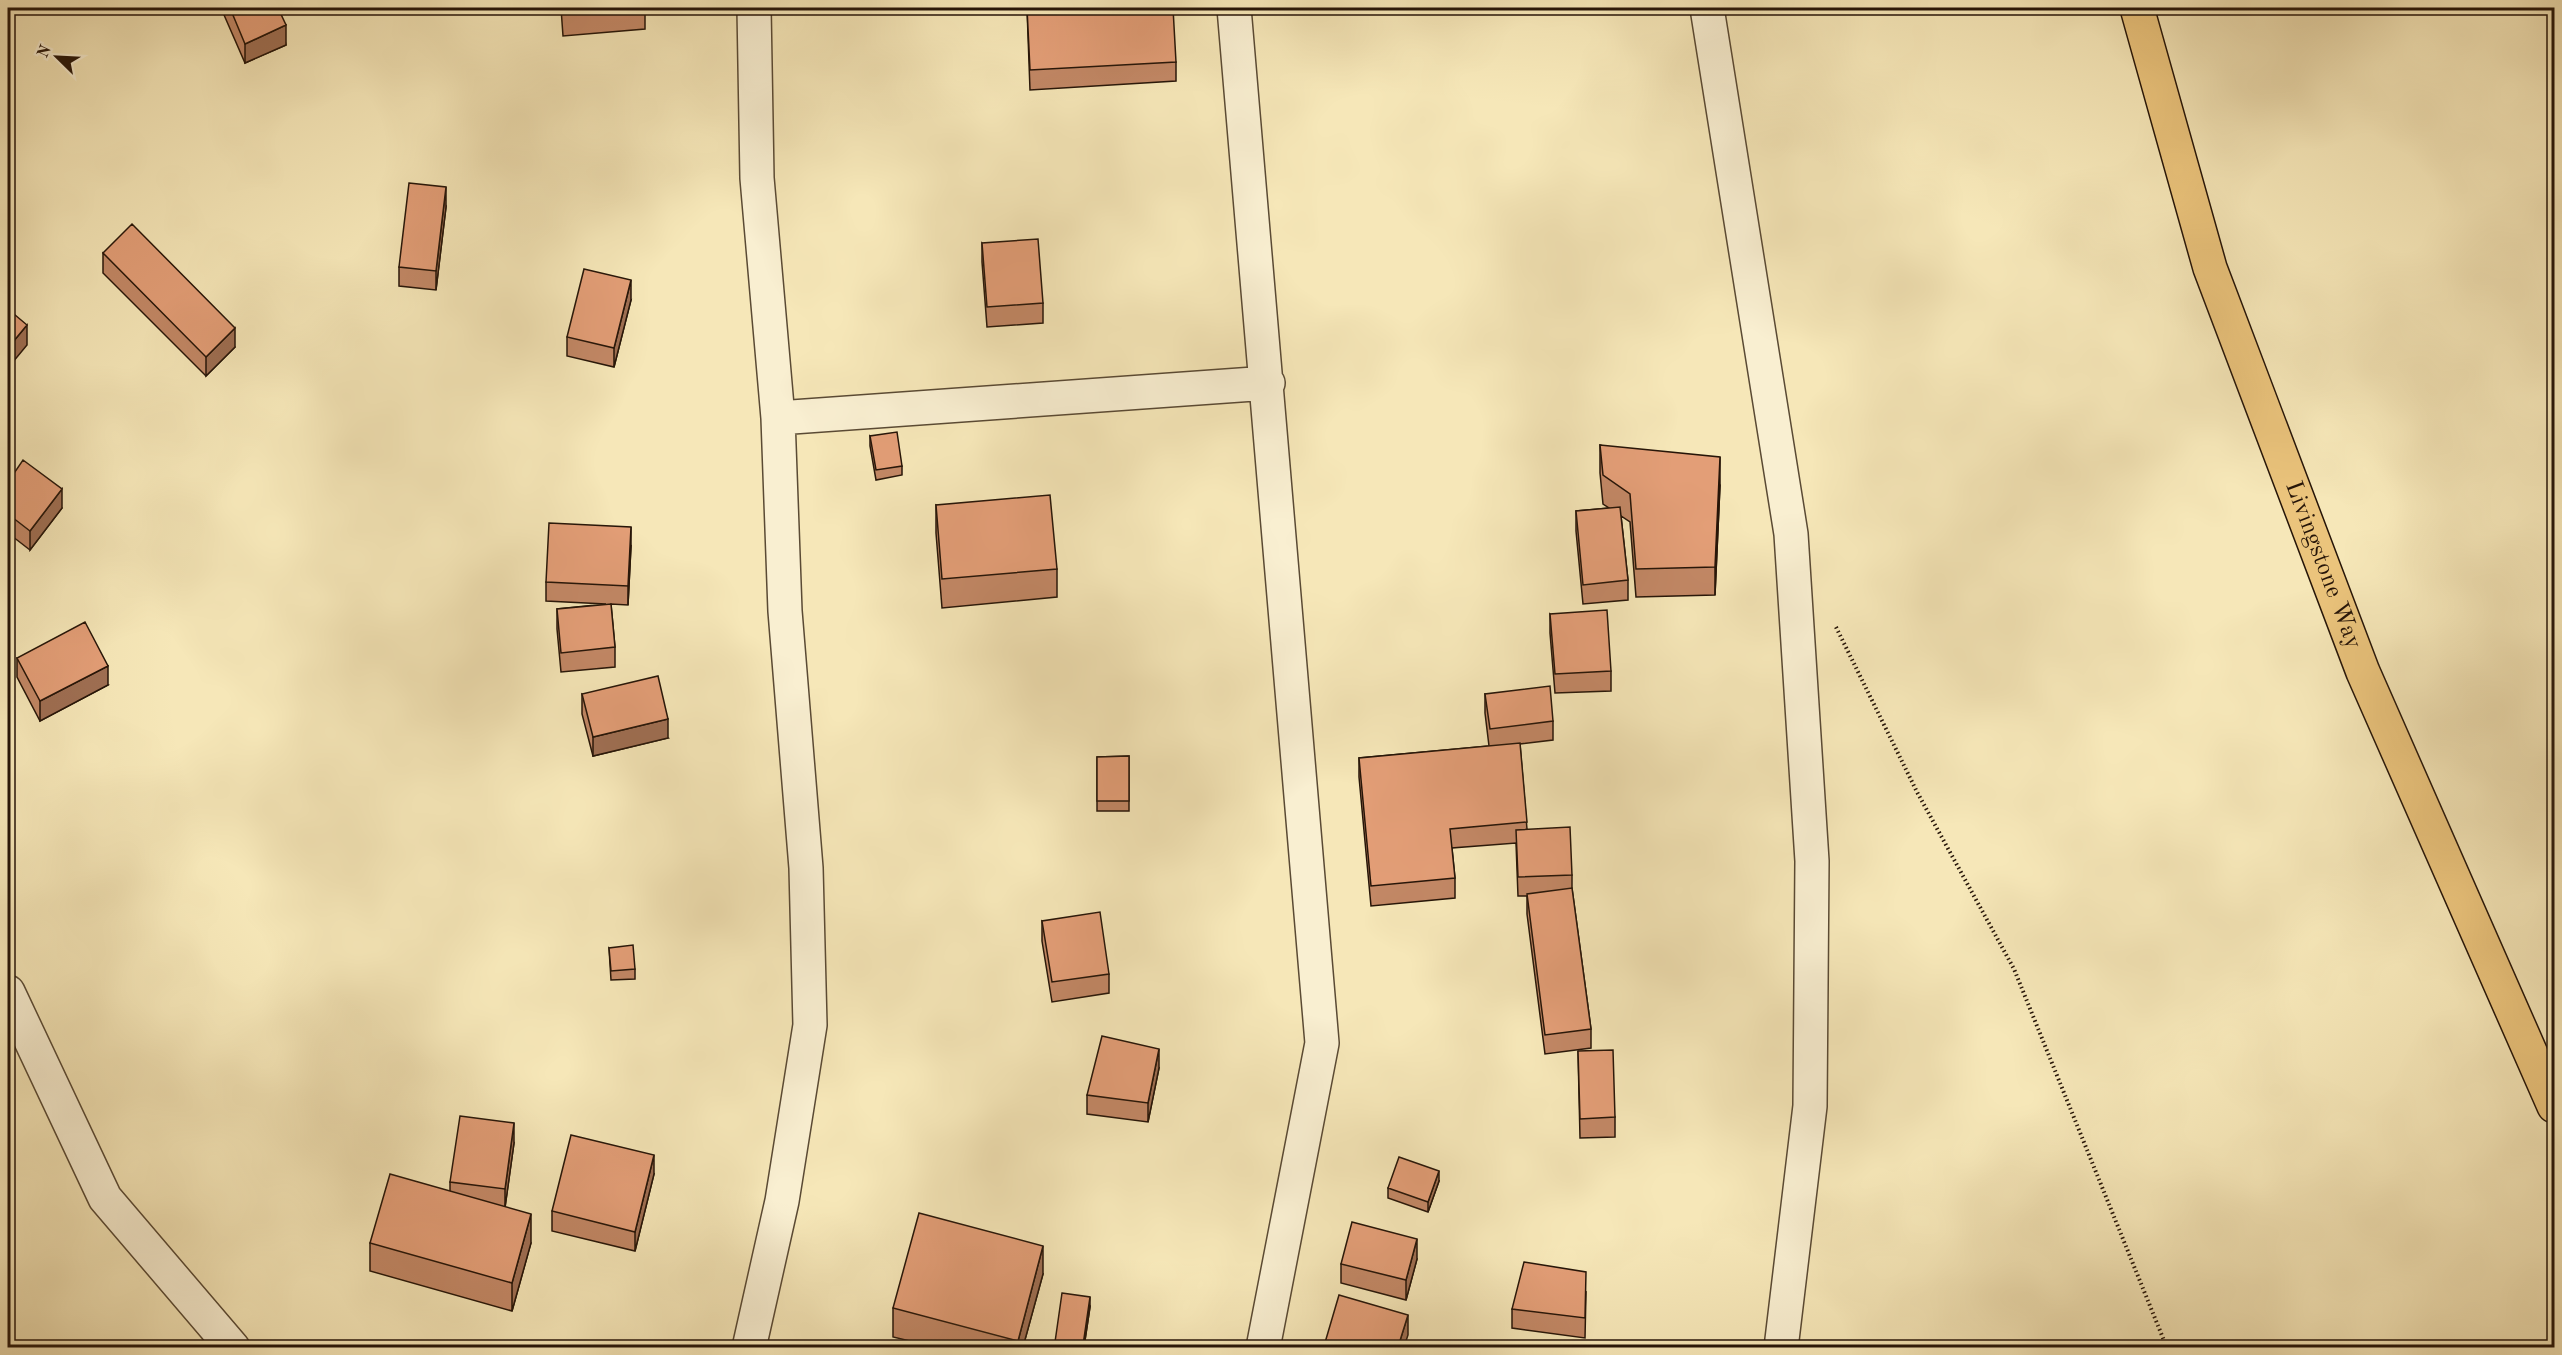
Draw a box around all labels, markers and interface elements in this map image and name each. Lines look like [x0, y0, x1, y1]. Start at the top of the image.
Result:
north arrow [27, 27, 87, 87]
text: N [35, 42, 55, 61]
street label: Livingstone Way [2280, 478, 2365, 653]

